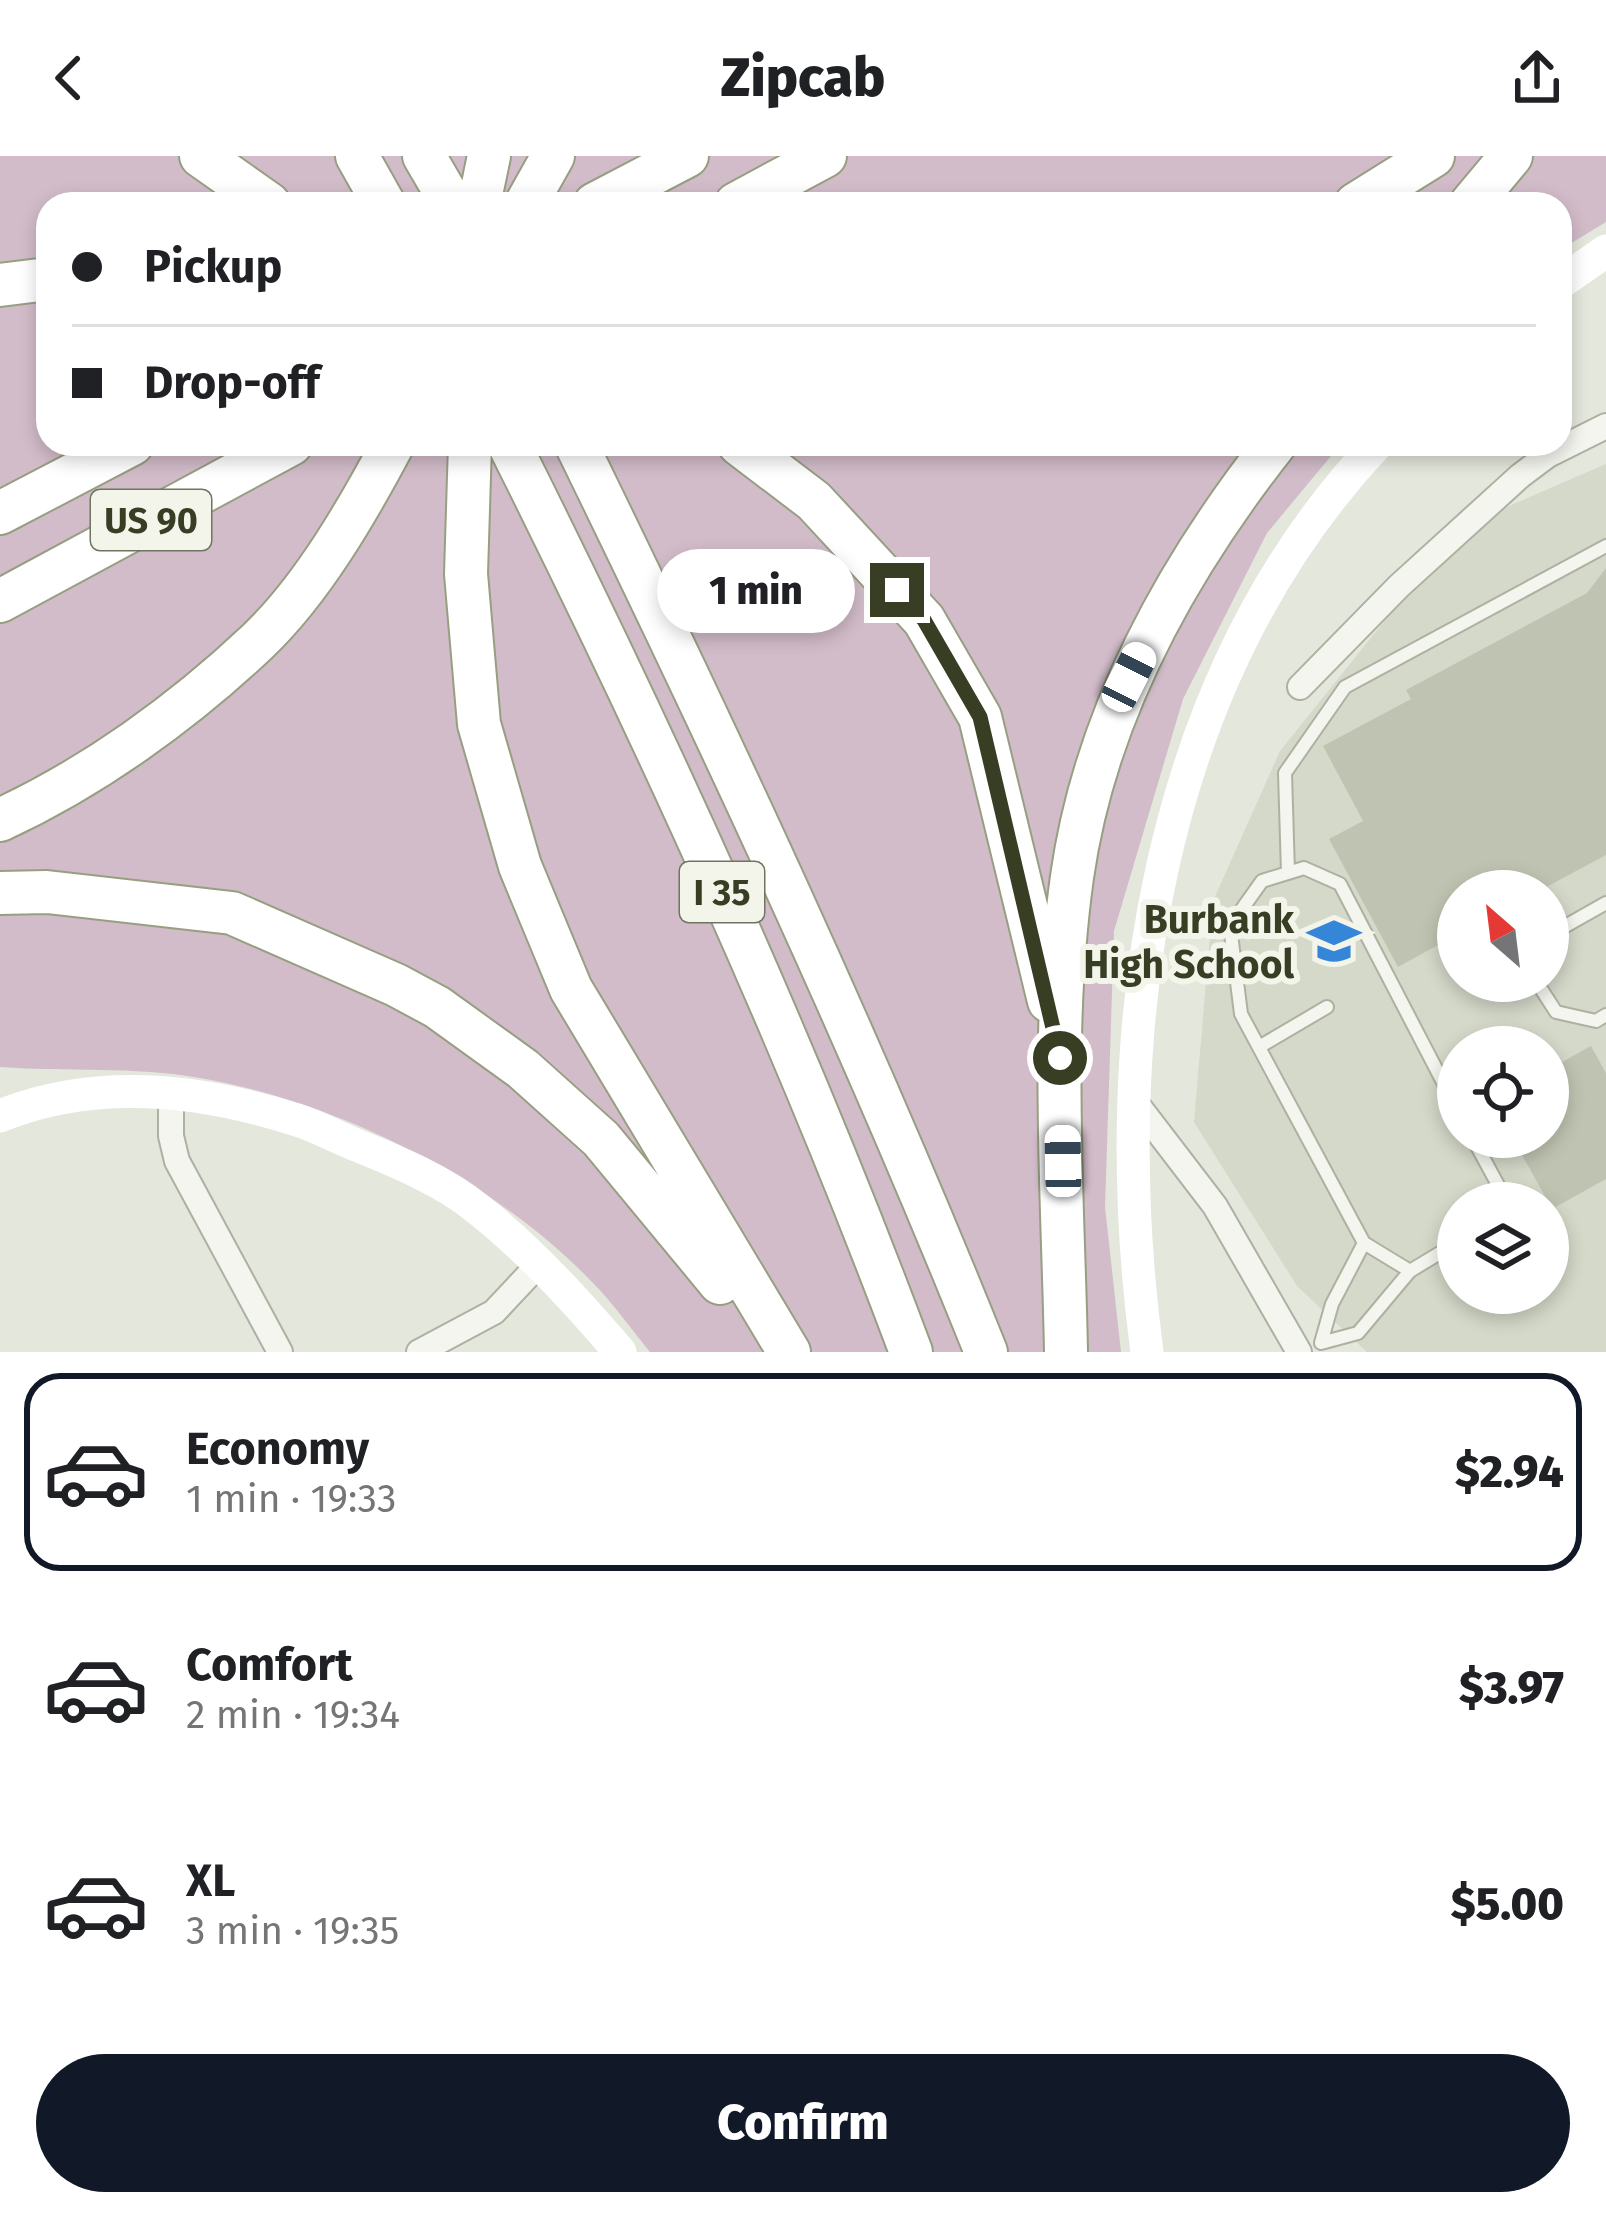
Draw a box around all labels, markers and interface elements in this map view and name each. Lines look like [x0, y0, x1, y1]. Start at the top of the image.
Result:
icon: back [36, 45, 102, 111]
icon: share [1504, 45, 1570, 111]
text: Zipcab [721, 46, 885, 110]
text: Pickup [144, 240, 282, 294]
text: Drop-off [144, 356, 320, 410]
road number: US 90 [91, 490, 211, 550]
callout: 1 min [657, 548, 855, 632]
route end [870, 563, 924, 617]
text: 1 min [709, 568, 803, 614]
car [1097, 637, 1161, 717]
road number: I 35 [680, 862, 764, 922]
north arrow [1437, 870, 1569, 1002]
map controls [1437, 870, 1569, 1314]
place label: Burbank High School [1083, 897, 1294, 988]
school or university icon: Burbank High School [1305, 912, 1363, 970]
button: locate [1437, 1026, 1569, 1158]
route start [1033, 1031, 1087, 1085]
car [1044, 1125, 1082, 1197]
button: layers [1437, 1182, 1569, 1314]
icon: car [42, 1418, 150, 1526]
text: Economy [186, 1422, 369, 1476]
text: $2.94 [1455, 1445, 1564, 1499]
text: 1 min · 19:33 [186, 1476, 397, 1522]
icon: car [42, 1634, 150, 1742]
text: Comfort [186, 1638, 353, 1692]
text: $3.97 [1459, 1661, 1564, 1715]
text: 2 min · 19:34 [186, 1692, 400, 1738]
icon: car [42, 1850, 150, 1958]
text: XL [186, 1854, 235, 1908]
text: $5.00 [1451, 1877, 1564, 1931]
text: 3 min · 19:35 [186, 1908, 399, 1954]
button: Confirm [36, 2054, 1570, 2192]

